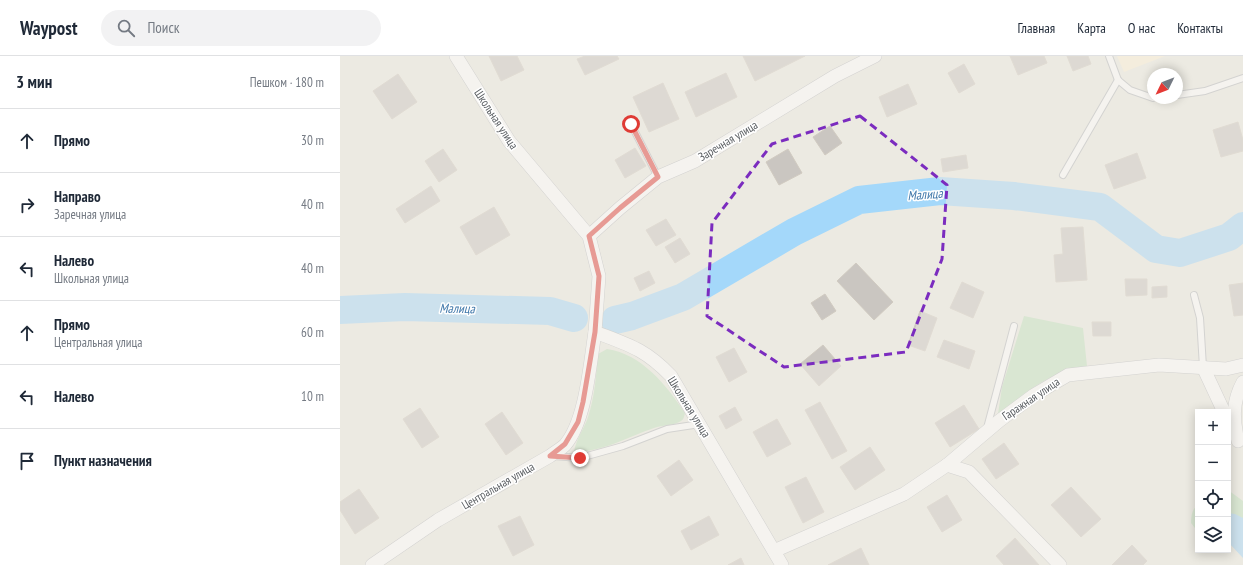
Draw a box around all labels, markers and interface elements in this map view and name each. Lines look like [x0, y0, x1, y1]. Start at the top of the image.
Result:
search box [101, 10, 381, 46]
text: Waypost [20, 16, 77, 40]
icon: search [115, 17, 137, 39]
text: Поиск [147, 18, 180, 37]
text: Главная [1017, 19, 1055, 37]
text: Карта [1077, 19, 1106, 37]
text: О нас [1128, 19, 1155, 37]
text: Контакты [1177, 19, 1223, 37]
north arrow [1147, 68, 1183, 104]
text: 3 мин [16, 71, 52, 93]
text: Пешком · 180 m [250, 74, 324, 91]
street label: Школьная улица [471, 86, 522, 152]
route start [622, 115, 640, 133]
street label: Заречная улица [695, 117, 760, 164]
icon: ahead [16, 130, 38, 152]
text: Прямо [54, 131, 90, 150]
text: 30 m [301, 132, 324, 149]
water label: Малица [907, 185, 944, 204]
text: Направо [54, 187, 101, 206]
icon: right [16, 194, 38, 216]
text: 40 m [301, 196, 324, 213]
text: Заречная улица [54, 206, 126, 223]
text: Налево [54, 251, 94, 270]
icon: left [16, 258, 38, 280]
text: 40 m [301, 260, 324, 277]
text: Школьная улица [54, 270, 129, 287]
water label: Малица [439, 300, 476, 317]
text: Прямо [54, 315, 90, 334]
icon: ahead [16, 322, 38, 344]
text: 60 m [301, 324, 324, 341]
text: Центральная улица [54, 334, 142, 351]
street label: Школьная улица [665, 373, 714, 440]
street label: Гаражная улица [999, 374, 1063, 423]
icon: left [16, 386, 38, 408]
text: Налево [54, 387, 94, 406]
text: 10 m [301, 388, 324, 405]
map controls [1195, 409, 1231, 553]
button: + [1195, 409, 1231, 445]
button: − [1195, 445, 1231, 481]
route end [571, 449, 589, 467]
icon: arrive [16, 450, 38, 472]
text: Пункт назначения [54, 451, 152, 470]
street label: Центральная улица [459, 459, 537, 512]
button: locate [1195, 481, 1231, 517]
button: layers [1195, 517, 1231, 553]

